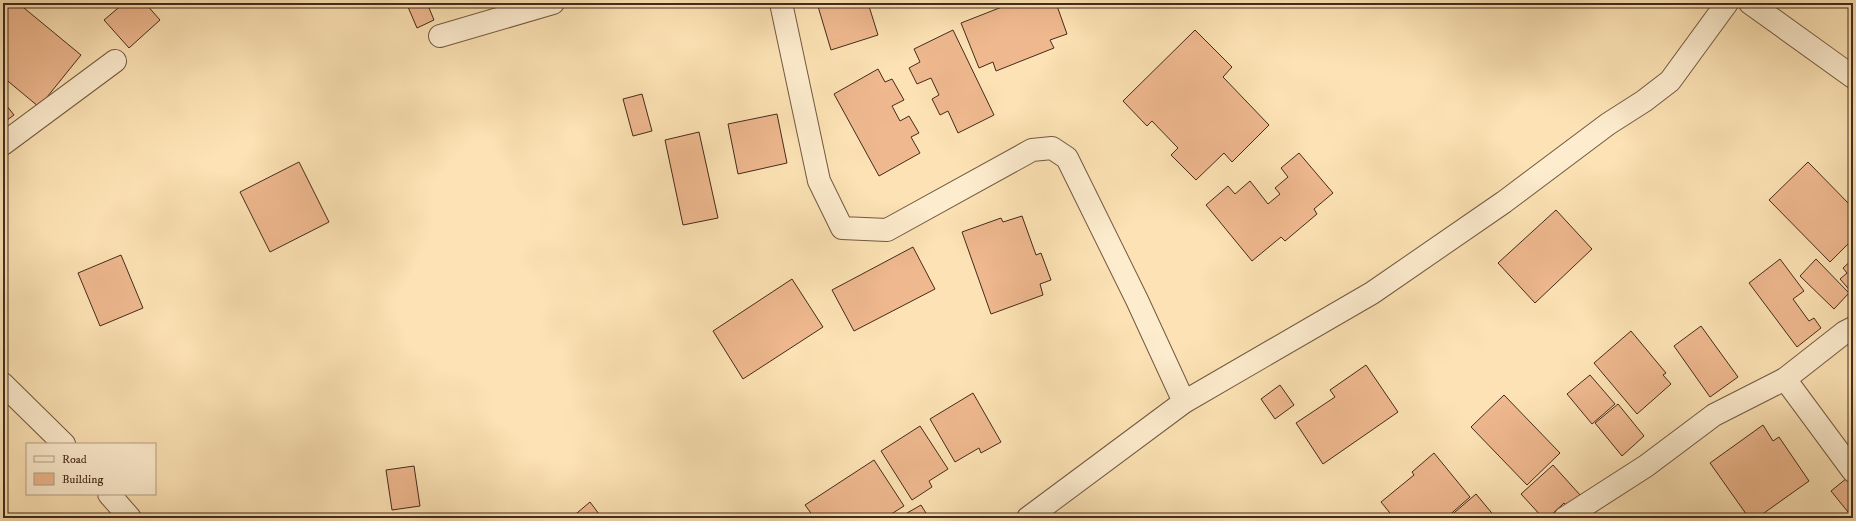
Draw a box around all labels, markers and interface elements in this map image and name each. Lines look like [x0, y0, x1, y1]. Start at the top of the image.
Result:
legend [26, 443, 156, 495]
text: Road [62, 452, 87, 467]
text: Building [62, 472, 103, 487]

